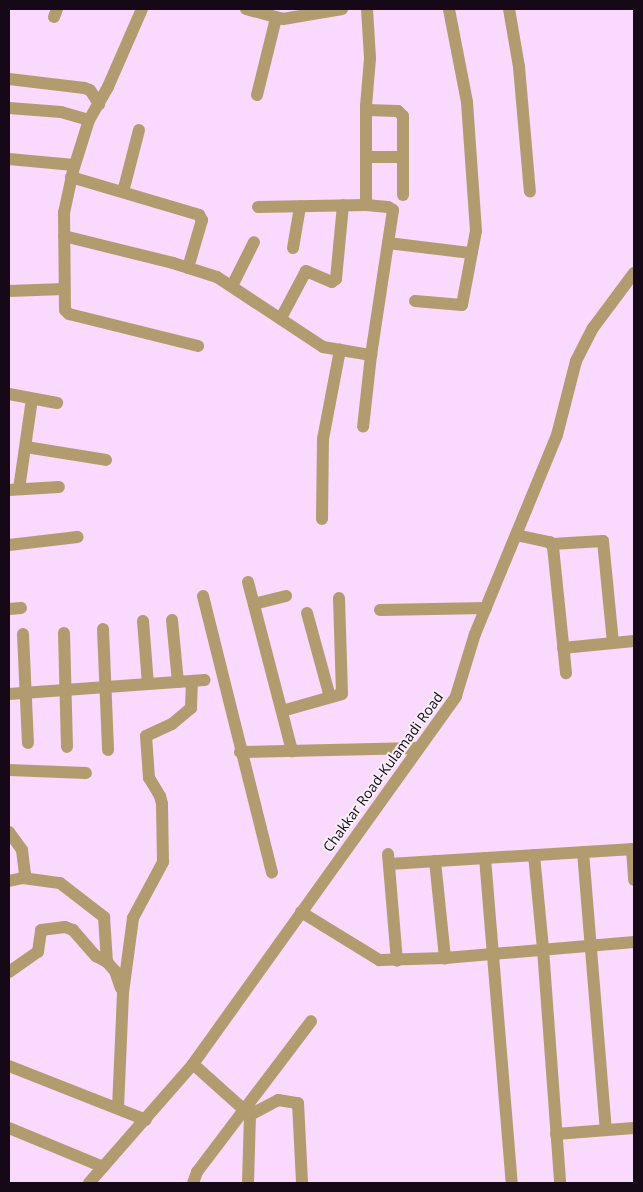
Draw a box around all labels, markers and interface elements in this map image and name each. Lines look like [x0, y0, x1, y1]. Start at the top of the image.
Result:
street label: Chakkar Road-Kulamadi Road [319, 689, 447, 855]

